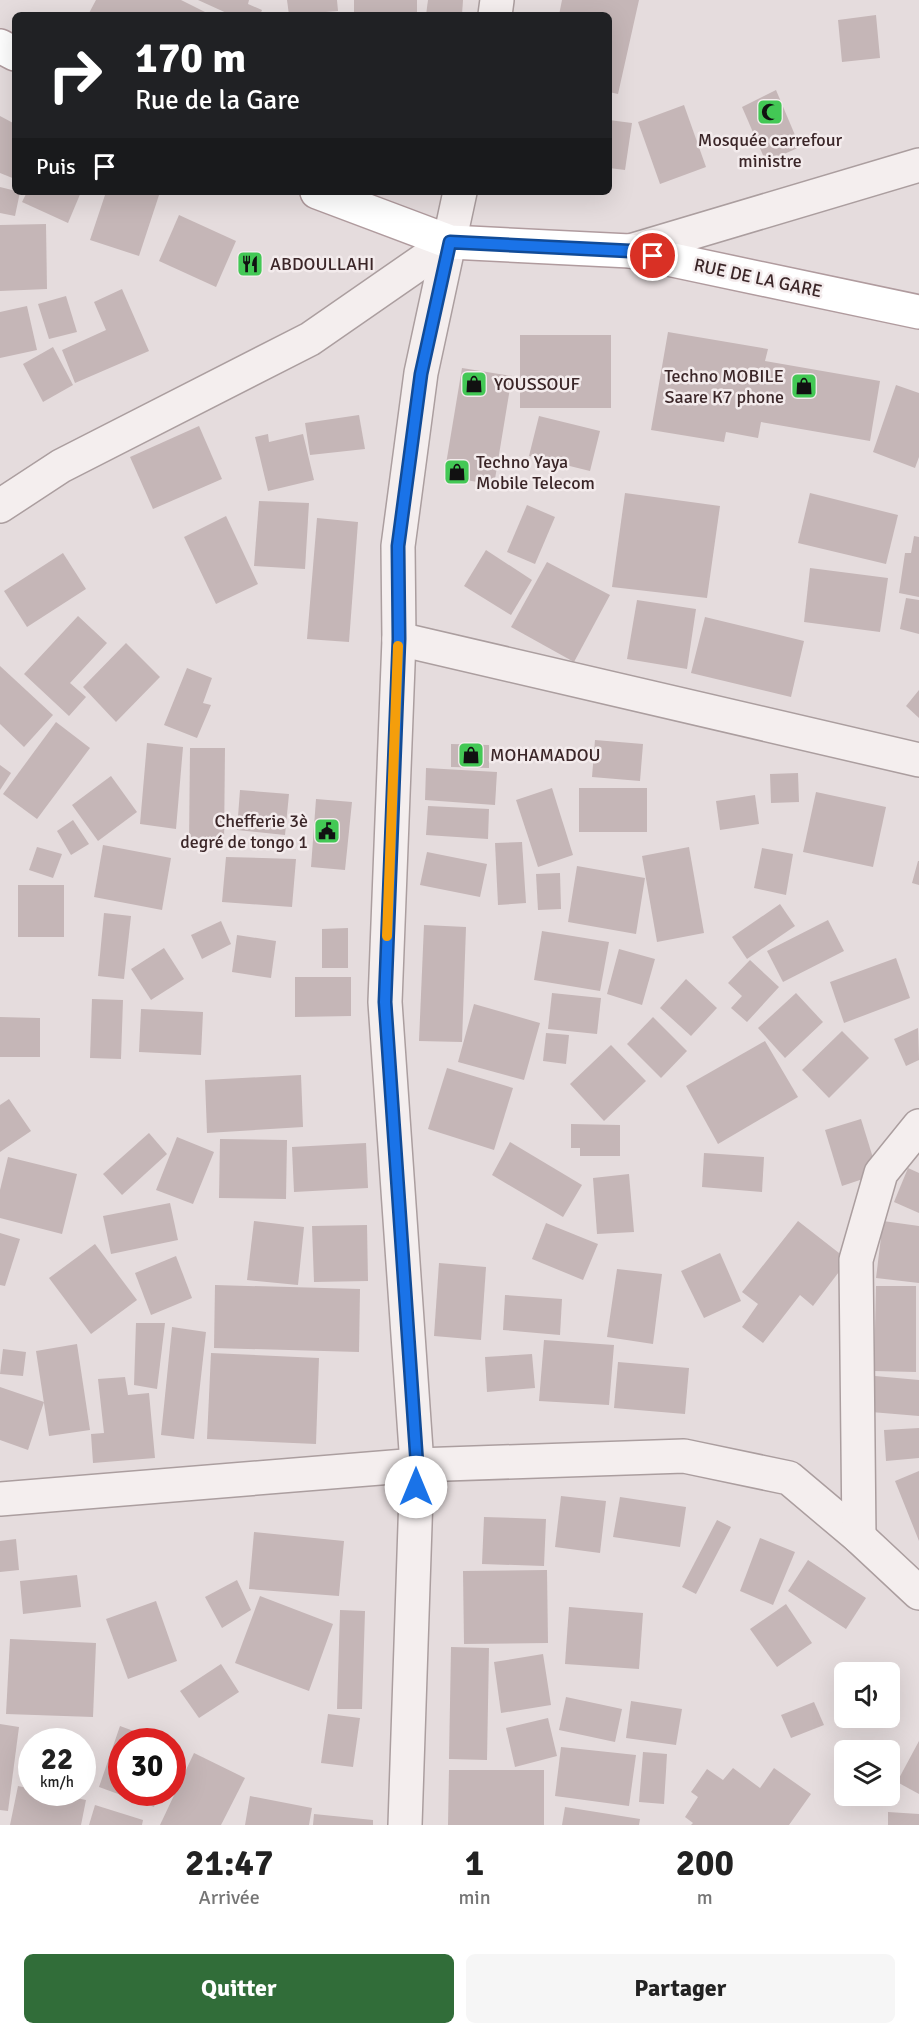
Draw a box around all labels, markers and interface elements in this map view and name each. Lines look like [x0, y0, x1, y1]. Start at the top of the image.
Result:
text: 170 m [135, 33, 246, 84]
icon: right [36, 36, 114, 114]
text: Rue de la Gare [135, 84, 300, 117]
mosque icon: Mosquée carrefour ministre [755, 97, 785, 127]
place label: Mosquée carrefour ministre [698, 129, 843, 172]
icon: arrive [88, 150, 121, 183]
text: Puis [36, 153, 76, 180]
pin [627, 230, 678, 281]
icon: arrive [636, 239, 669, 272]
restaurant icon: ABDOULLAHI [235, 249, 265, 279]
place label: ABDOULLAHI [270, 253, 374, 275]
street label: RUE DE LA GARE [692, 254, 824, 302]
place label: Techno MOBILE Saare K7 phone [664, 365, 784, 408]
shop icon: YOUSSOUF [459, 369, 489, 399]
shop icon: Techno MOBILE Saare K7 phone [789, 371, 819, 401]
place label: YOUSSOUF [494, 373, 580, 395]
place label: Techno Yaya Mobile Telecom [476, 451, 595, 494]
shop icon: Techno Yaya Mobile Telecom [442, 457, 472, 487]
shop icon: MOHAMADOU [456, 740, 486, 770]
place label: MOHAMADOU [490, 744, 601, 766]
place label: Chefferie 3è degré de tongo 1 [180, 810, 308, 853]
public building icon: Chefferie 3è degré de tongo 1 [312, 816, 342, 846]
position arrow [384, 1455, 448, 1519]
map controls [834, 1662, 900, 1806]
button: sound [834, 1662, 900, 1728]
speed limit sign: 30 [108, 1728, 186, 1806]
button: layers [834, 1740, 900, 1806]
text: 22 [41, 1741, 73, 1778]
text: km/h [40, 1773, 74, 1791]
text: 21:47 [185, 1841, 273, 1886]
text: 1 [465, 1841, 484, 1886]
text: 200 [676, 1841, 734, 1886]
text: Arrivée [199, 1885, 260, 1910]
text: min [458, 1885, 491, 1910]
text: m [697, 1885, 713, 1910]
button: Quitter [24, 1954, 454, 2023]
button: Partager [466, 1954, 895, 2023]

